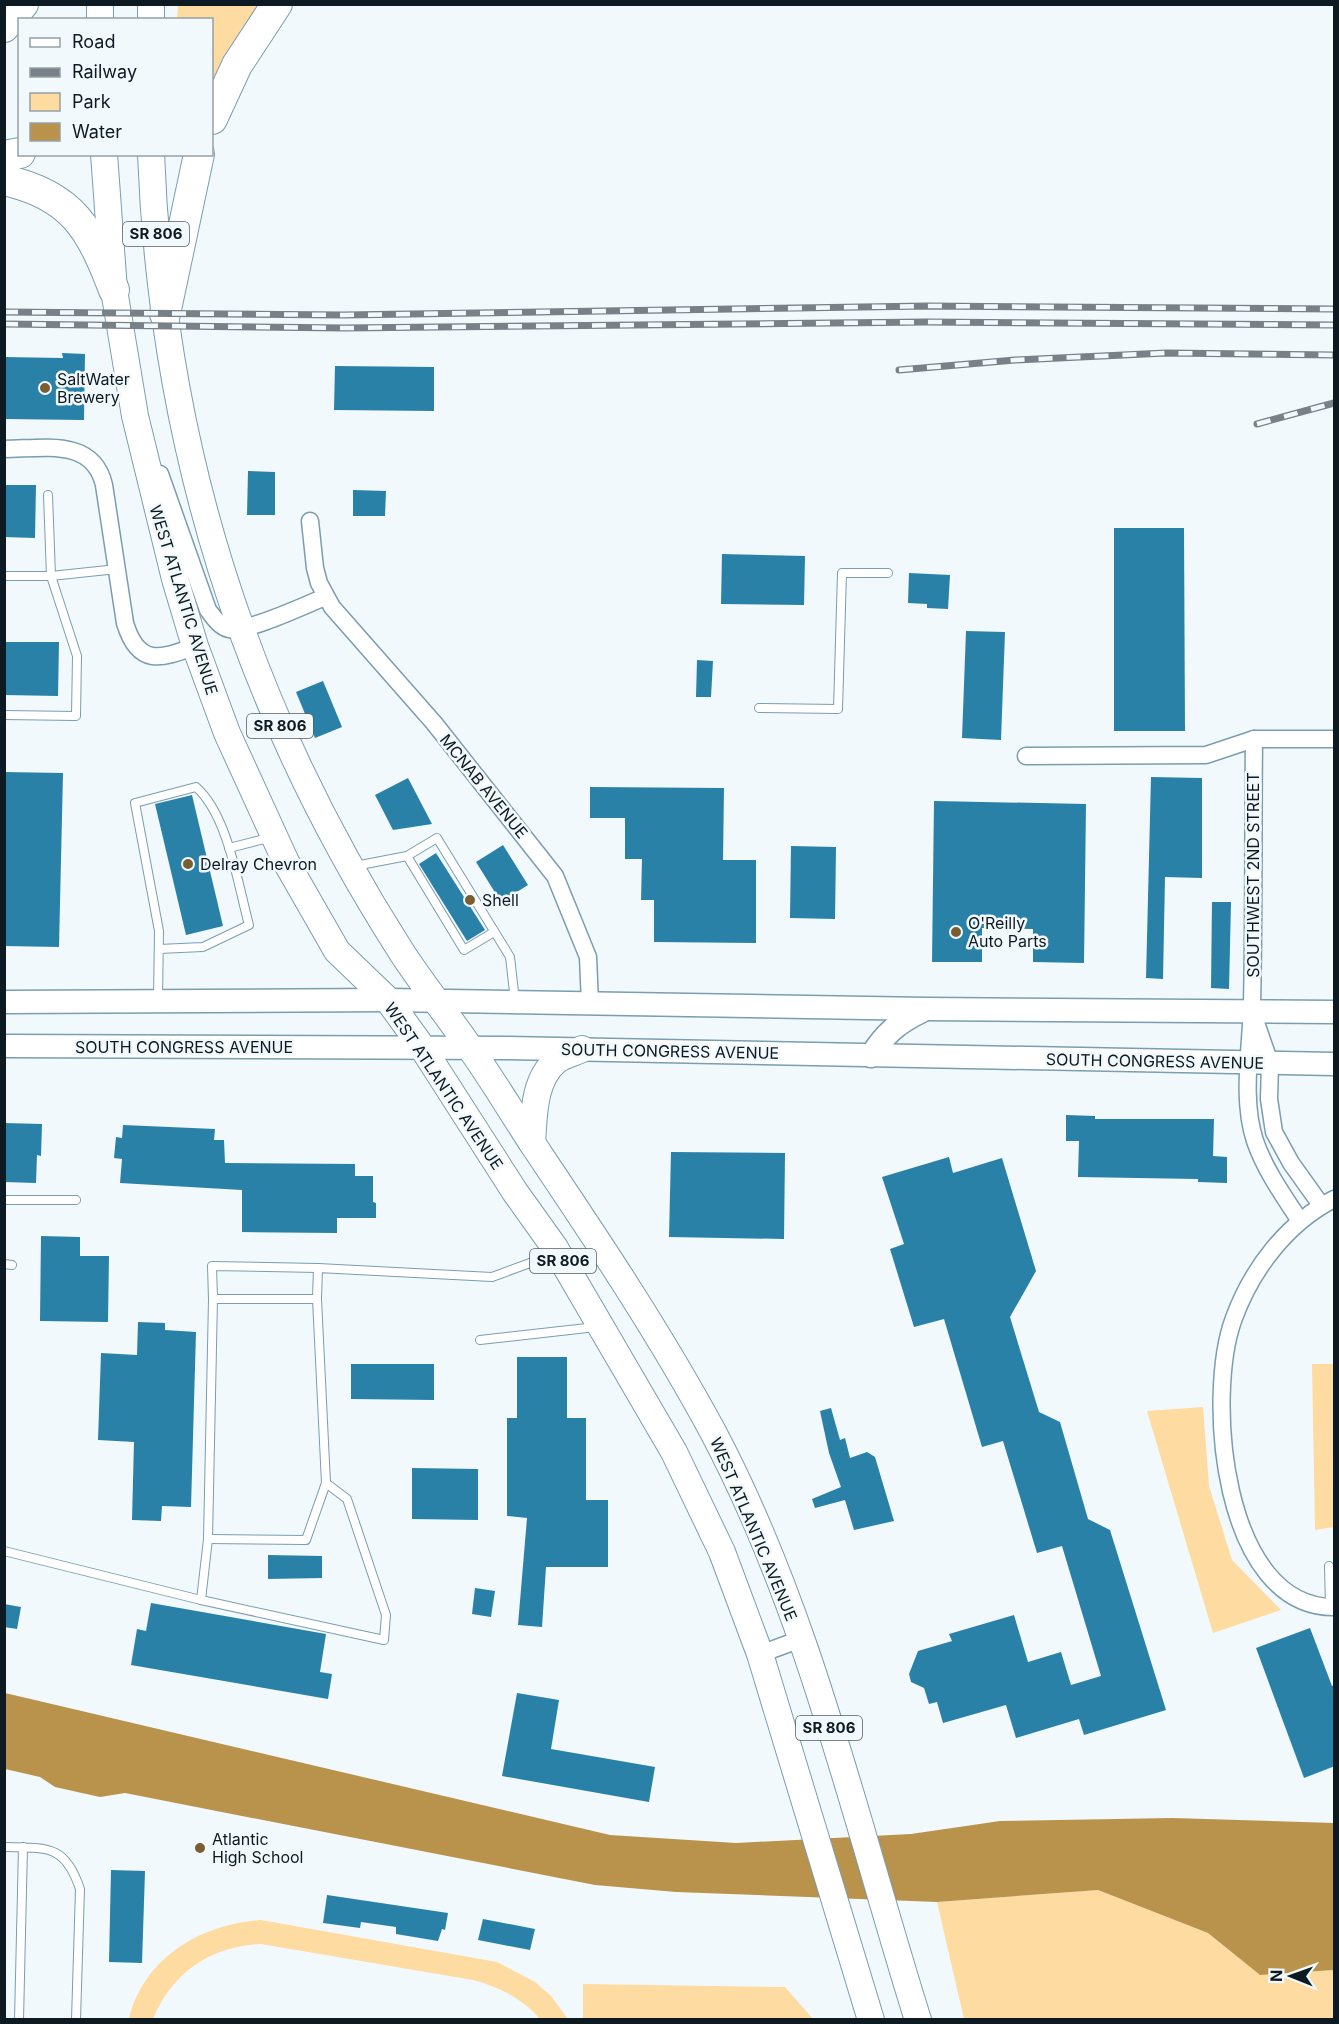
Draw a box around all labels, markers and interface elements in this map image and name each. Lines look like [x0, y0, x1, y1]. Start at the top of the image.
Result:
legend [18, 18, 213, 156]
text: Road [72, 31, 115, 52]
text: Railway [72, 61, 137, 82]
text: Park [72, 91, 111, 112]
text: Water [72, 121, 122, 142]
road number: SR 806 [123, 222, 189, 246]
place label: SaltWater Brewery [57, 369, 130, 407]
marker: SaltWater Brewery [38, 381, 52, 395]
street label: WEST ATLANTIC AVENUE [146, 503, 222, 697]
road number: SR 806 [247, 714, 313, 738]
street label: MCNAB AVENUE [436, 730, 532, 842]
street label: SOUTHWEST 2ND STREET [1243, 772, 1263, 978]
place label: Delray Chevron [200, 854, 317, 874]
marker: Delray Chevron [181, 857, 195, 871]
place label: Shell [482, 890, 519, 910]
marker: Shell [463, 893, 477, 907]
place label: O'Reilly Auto Parts [968, 913, 1047, 951]
marker: O'Reilly Auto Parts [949, 925, 963, 939]
street label: WEST ATLANTIC AVENUE [380, 998, 508, 1174]
street label: SOUTH CONGRESS AVENUE [75, 1037, 293, 1057]
street label: SOUTH CONGRESS AVENUE [561, 1039, 779, 1063]
street label: SOUTH CONGRESS AVENUE [1046, 1049, 1264, 1073]
road number: SR 806 [530, 1249, 596, 1273]
street label: WEST ATLANTIC AVENUE [706, 1434, 802, 1624]
road number: SR 806 [796, 1716, 862, 1740]
place label: Atlantic High School [212, 1829, 303, 1867]
marker: Atlantic High School [193, 1841, 207, 1855]
north arrow [1261, 1946, 1321, 2006]
text: N [1266, 1969, 1286, 1982]

